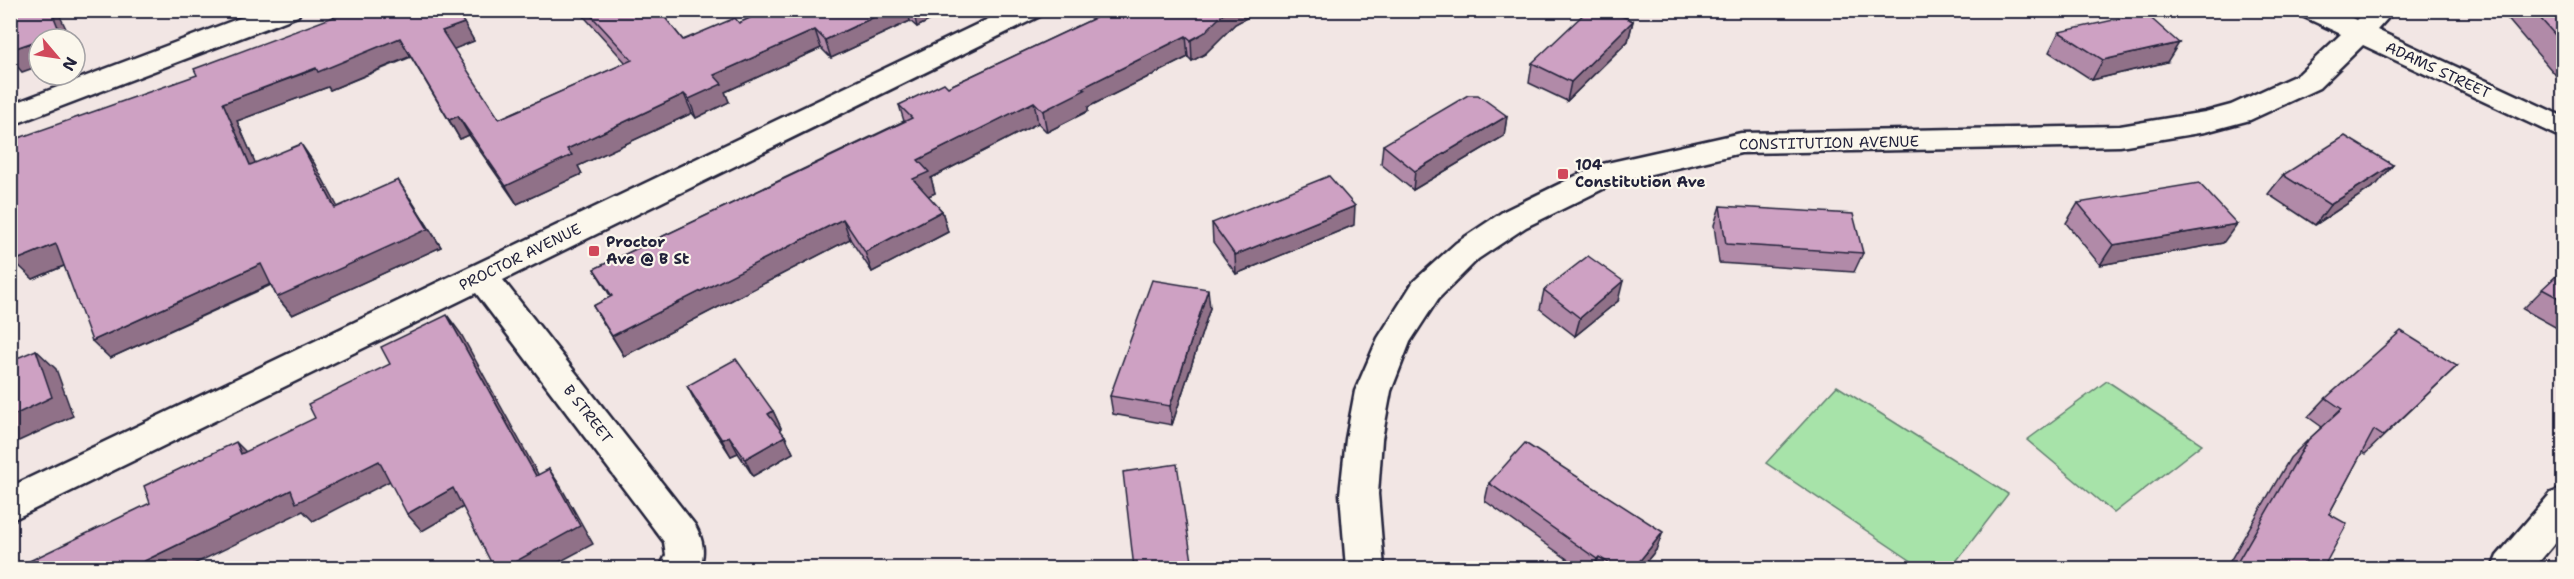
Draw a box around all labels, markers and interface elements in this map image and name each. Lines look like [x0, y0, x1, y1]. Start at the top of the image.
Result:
north arrow [27, 27, 87, 87]
street label: ADAMS STREET [2382, 37, 2494, 103]
text: N [57, 53, 82, 75]
street label: CONSTITUTION AVENUE [1739, 131, 1919, 155]
place label: 104 Constitution Ave [1575, 155, 1706, 192]
marker: 104 Constitution Ave [1556, 167, 1570, 181]
street label: PROCTOR AVENUE [456, 219, 584, 295]
place label: Proctor Ave @ B St [606, 232, 689, 269]
marker: Proctor Ave @ B St [587, 244, 601, 258]
street label: B STREET [559, 381, 617, 447]

